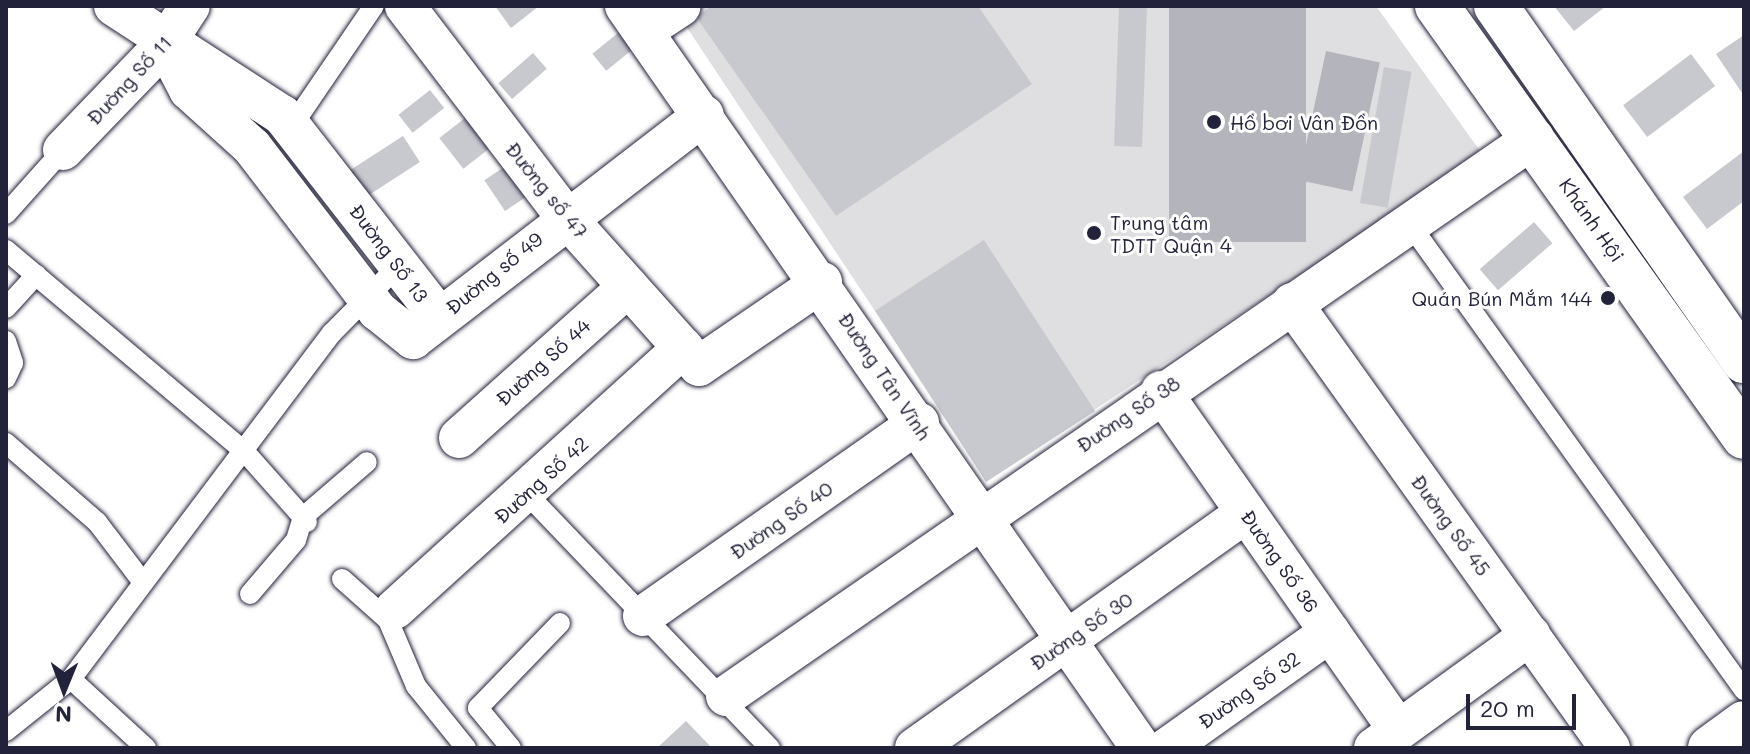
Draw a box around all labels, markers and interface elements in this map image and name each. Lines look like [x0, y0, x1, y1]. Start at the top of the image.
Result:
street label: Đường Số 11 [81, 30, 177, 130]
place label: Hồ bơi Vân Đồn [1230, 110, 1378, 134]
marker: Hồ bơi Vân Đồn [1205, 113, 1223, 131]
street label: Đường số 47 [501, 137, 593, 243]
street label: Khánh Hội [1554, 173, 1630, 267]
street label: Đường Số 13 [344, 199, 434, 307]
place label: Trung tâm TDTT Quận 4 [1110, 210, 1232, 257]
marker: Trung tâm TDTT Quận 4 [1085, 224, 1103, 242]
street label: Đường số 49 [441, 227, 547, 319]
place label: Quán Bún Mắm 144 [1412, 286, 1592, 310]
marker: Quán Bún Mắm 144 [1599, 289, 1617, 307]
street label: Đường Tân Vĩnh [833, 308, 937, 444]
street label: Đường Số 44 [491, 313, 595, 411]
street label: Đường Số 38 [1072, 371, 1184, 457]
street label: Đường Số 42 [489, 431, 593, 529]
street label: Đường Số 45 [1406, 470, 1496, 580]
street label: Đường Số 40 [725, 476, 837, 564]
street label: Đường Số 36 [1236, 505, 1324, 617]
street label: Đường Số 30 [1025, 587, 1137, 675]
street label: Đường Số 32 [1194, 646, 1304, 734]
north arrow [24, 650, 104, 730]
scale bar [1470, 678, 1580, 728]
text: 20 m [1480, 692, 1535, 723]
text: N [55, 700, 72, 729]

